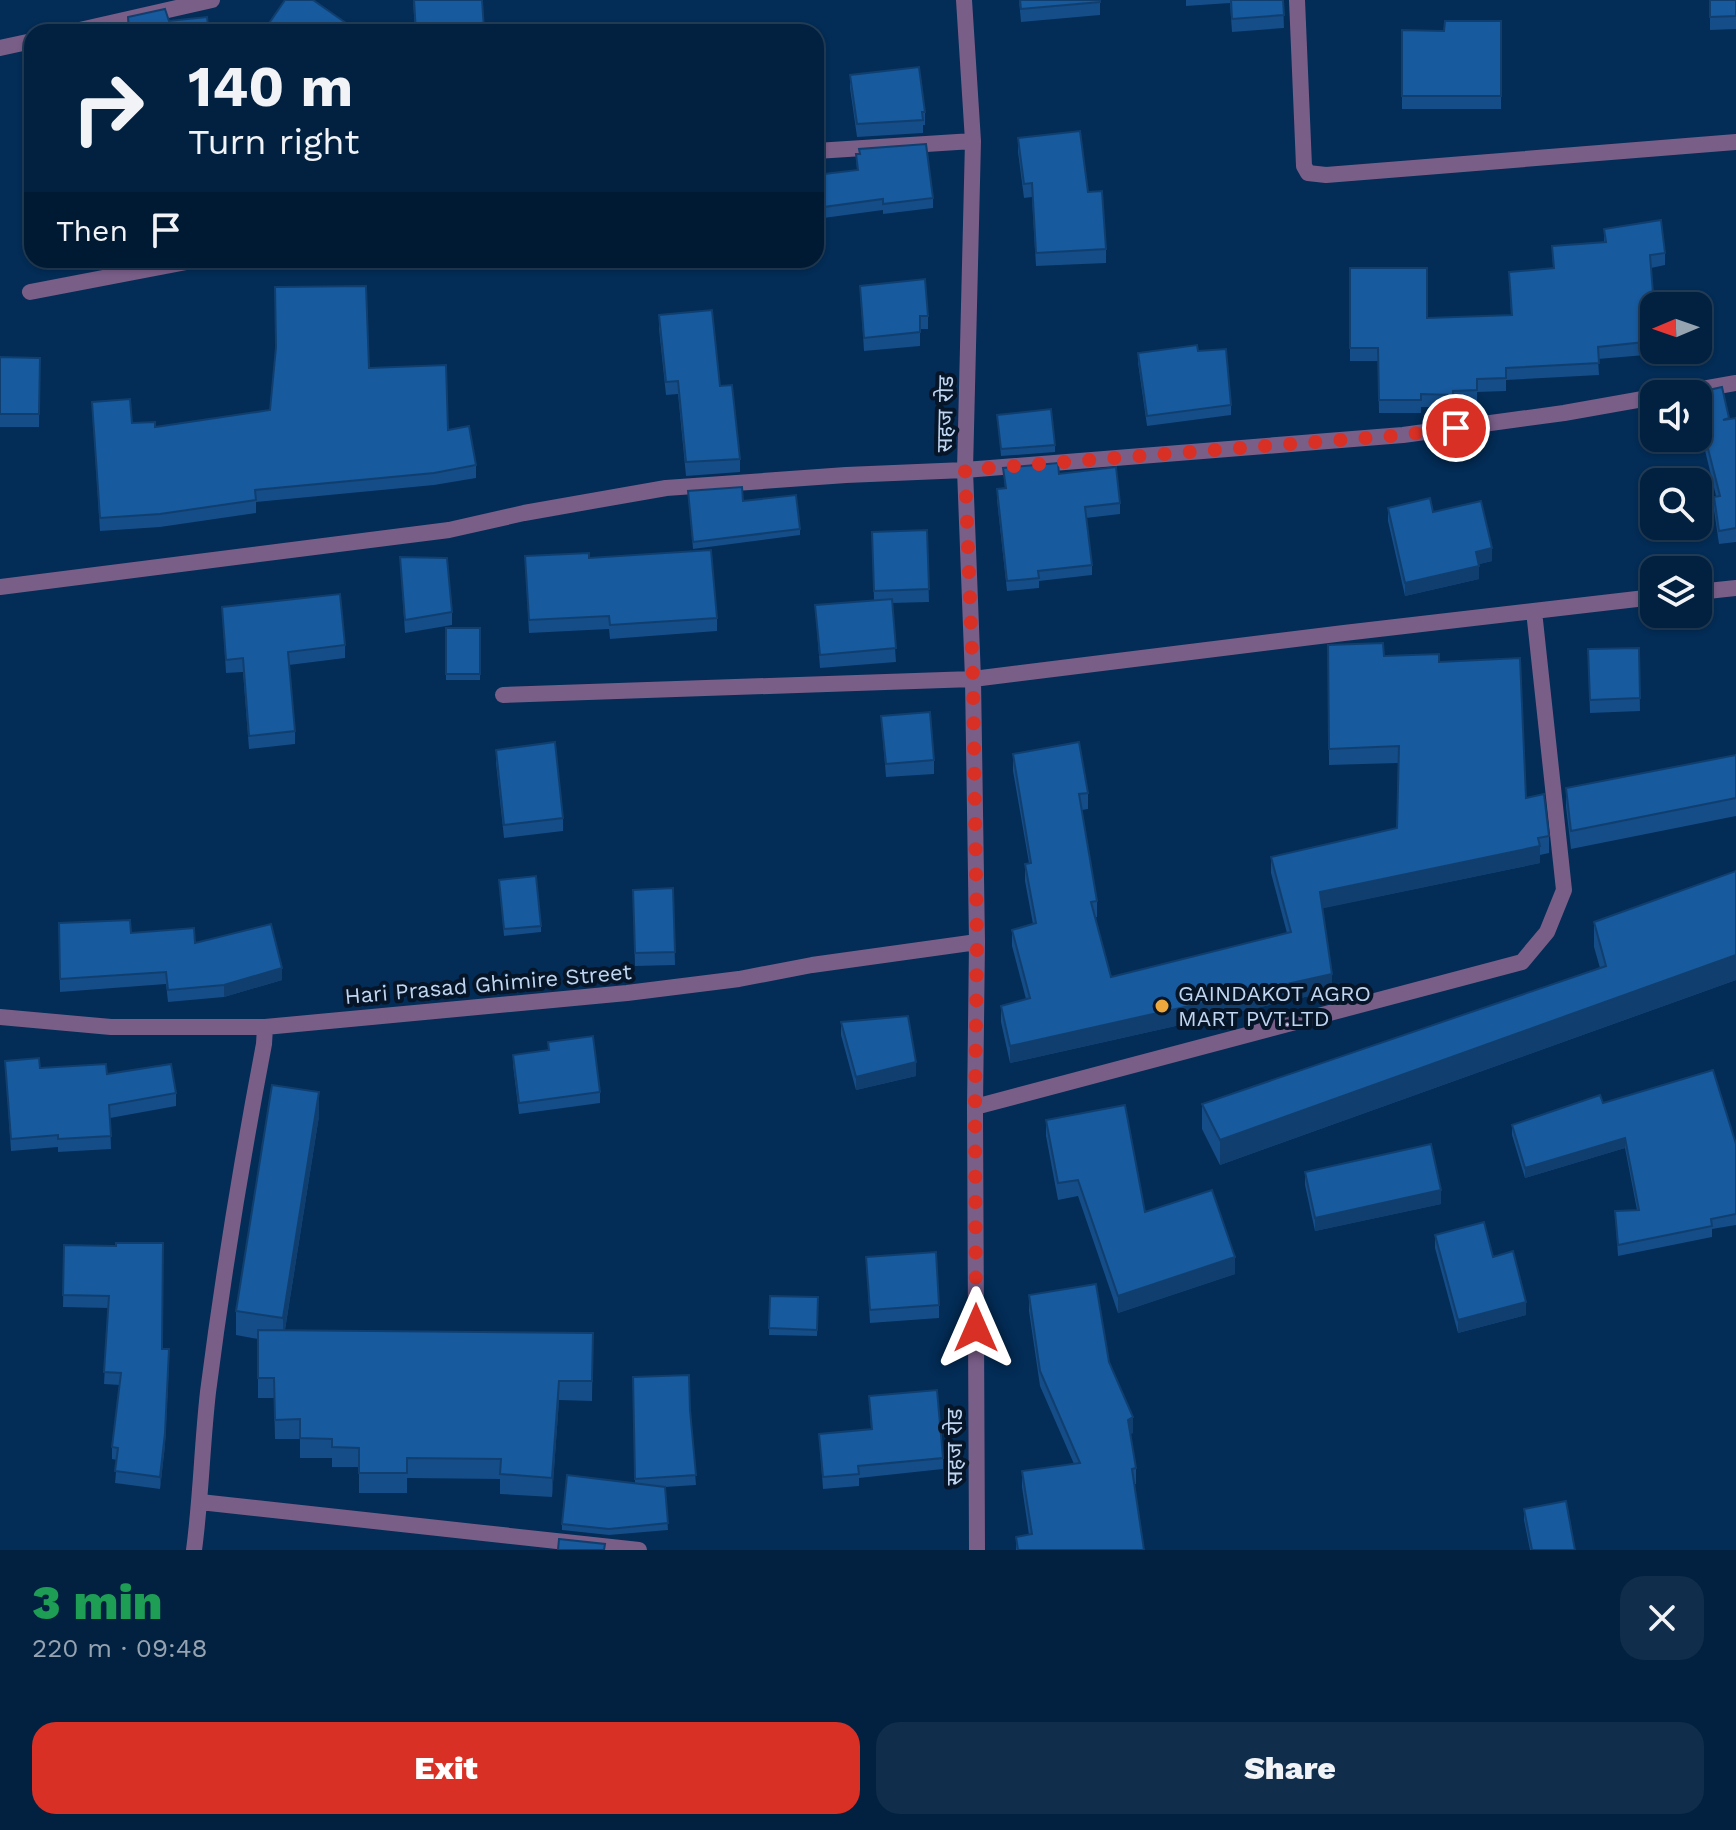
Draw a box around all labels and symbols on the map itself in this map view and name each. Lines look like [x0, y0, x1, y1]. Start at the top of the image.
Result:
north arrow [1640, 292, 1712, 364]
street label: सहज रोड [932, 375, 958, 453]
pin [1422, 394, 1490, 462]
street label: Hari Prasad Ghimire Street [343, 959, 633, 1009]
place label: GAINDAKOT AGRO MART PVT.LTD [1178, 981, 1371, 1031]
marker: GAINDAKOT AGRO MART PVT.LTD [1153, 997, 1171, 1015]
position arrow [934, 1286, 1018, 1370]
street label: सहज रोड [942, 1408, 967, 1485]

